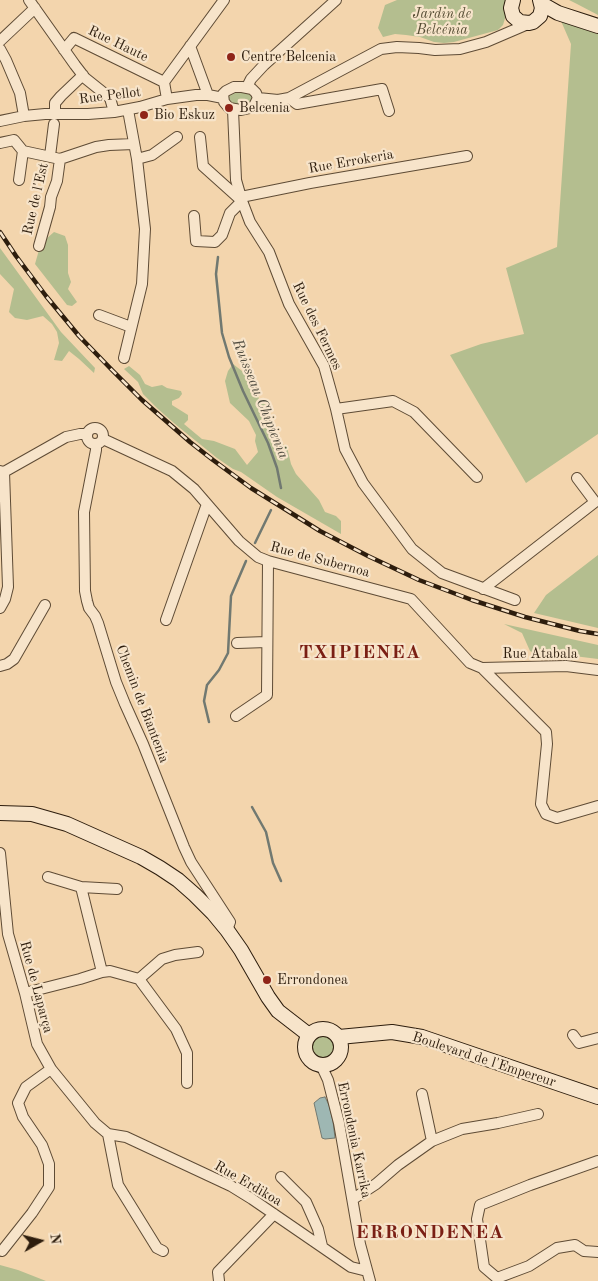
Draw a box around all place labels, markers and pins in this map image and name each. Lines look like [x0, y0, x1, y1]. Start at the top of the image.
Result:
place label: Centre Belcenia [241, 49, 336, 65]
marker: Centre Belcenia [225, 51, 237, 63]
place label: Belcenia [239, 100, 290, 116]
marker: Belcenia [223, 102, 235, 114]
place label: Bio Eskuz [154, 107, 215, 123]
marker: Bio Eskuz [138, 109, 150, 121]
place label: Errondonea [277, 972, 348, 988]
marker: Errondonea [261, 974, 273, 986]

